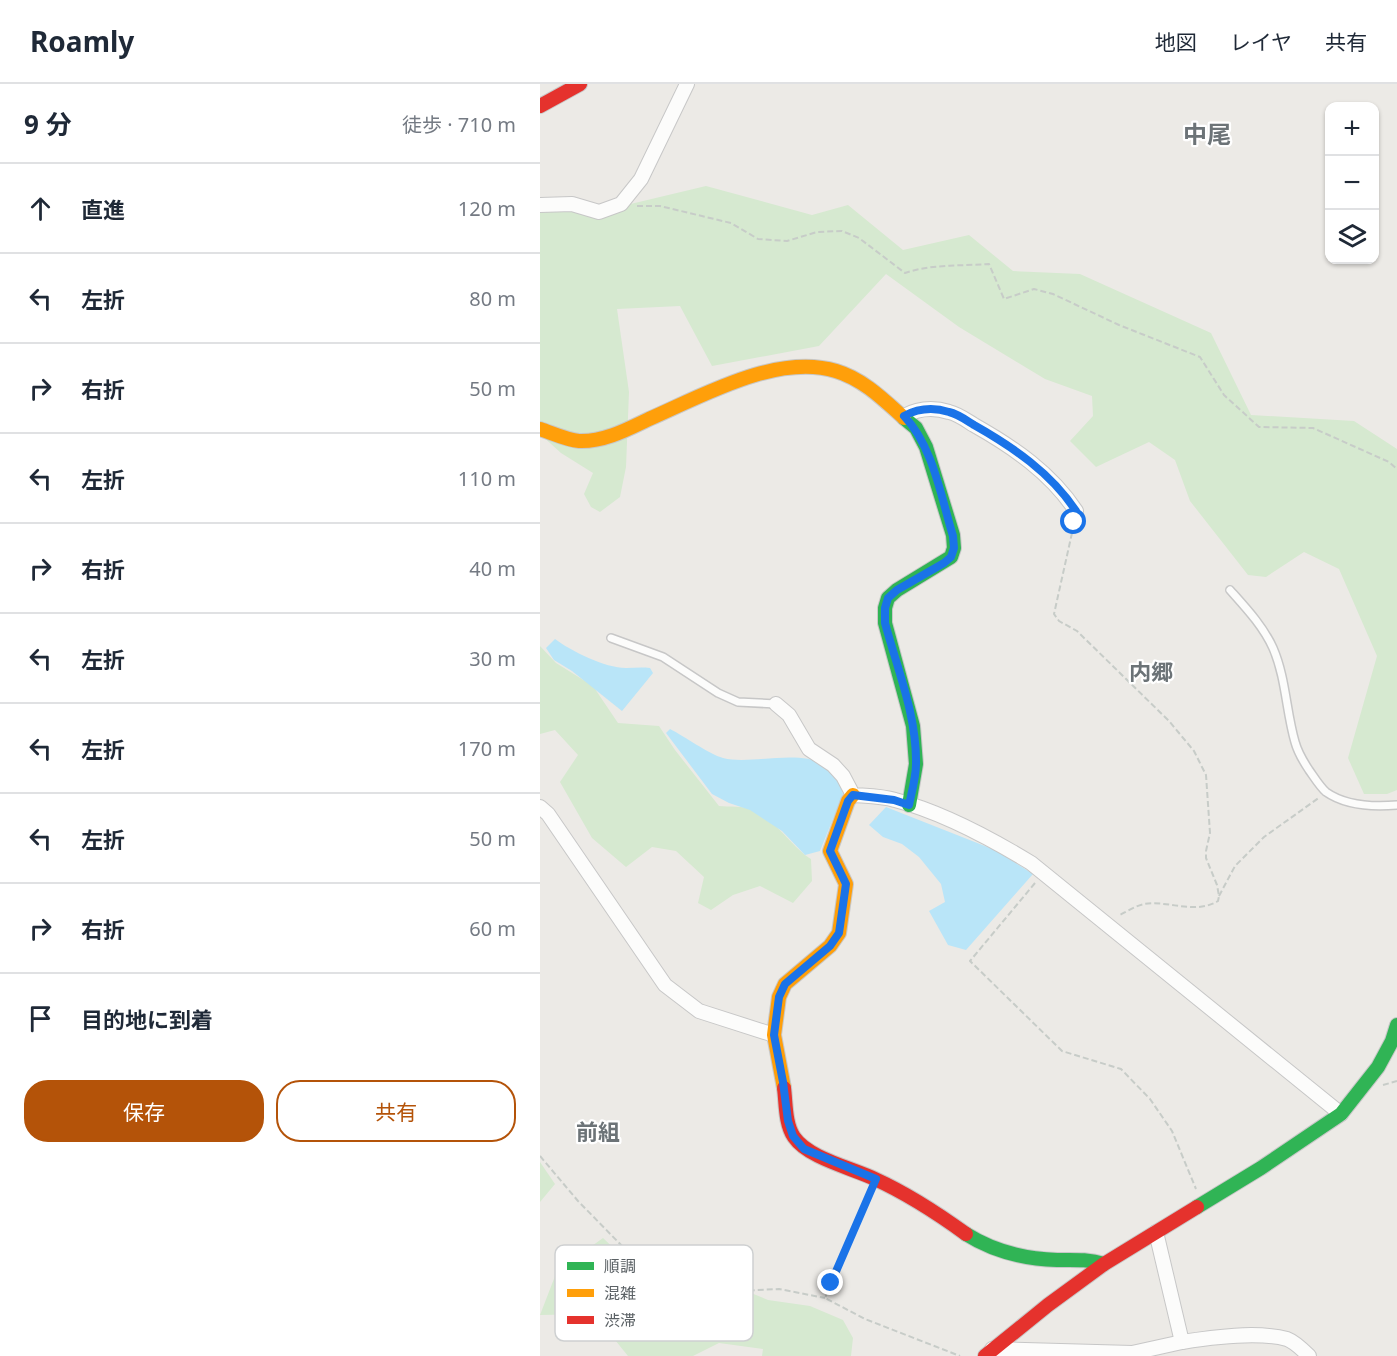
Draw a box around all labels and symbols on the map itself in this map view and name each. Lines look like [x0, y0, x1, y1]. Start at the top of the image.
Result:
district label: 中尾 [1183, 117, 1231, 150]
route start [1060, 508, 1086, 534]
district label: 内郷 [1129, 656, 1173, 686]
district label: 前組 [576, 1116, 620, 1146]
legend [555, 1245, 753, 1341]
text: 順調 [604, 1255, 636, 1277]
route end [817, 1269, 843, 1295]
text: 混雑 [604, 1282, 636, 1304]
text: 渋滞 [604, 1309, 636, 1331]

